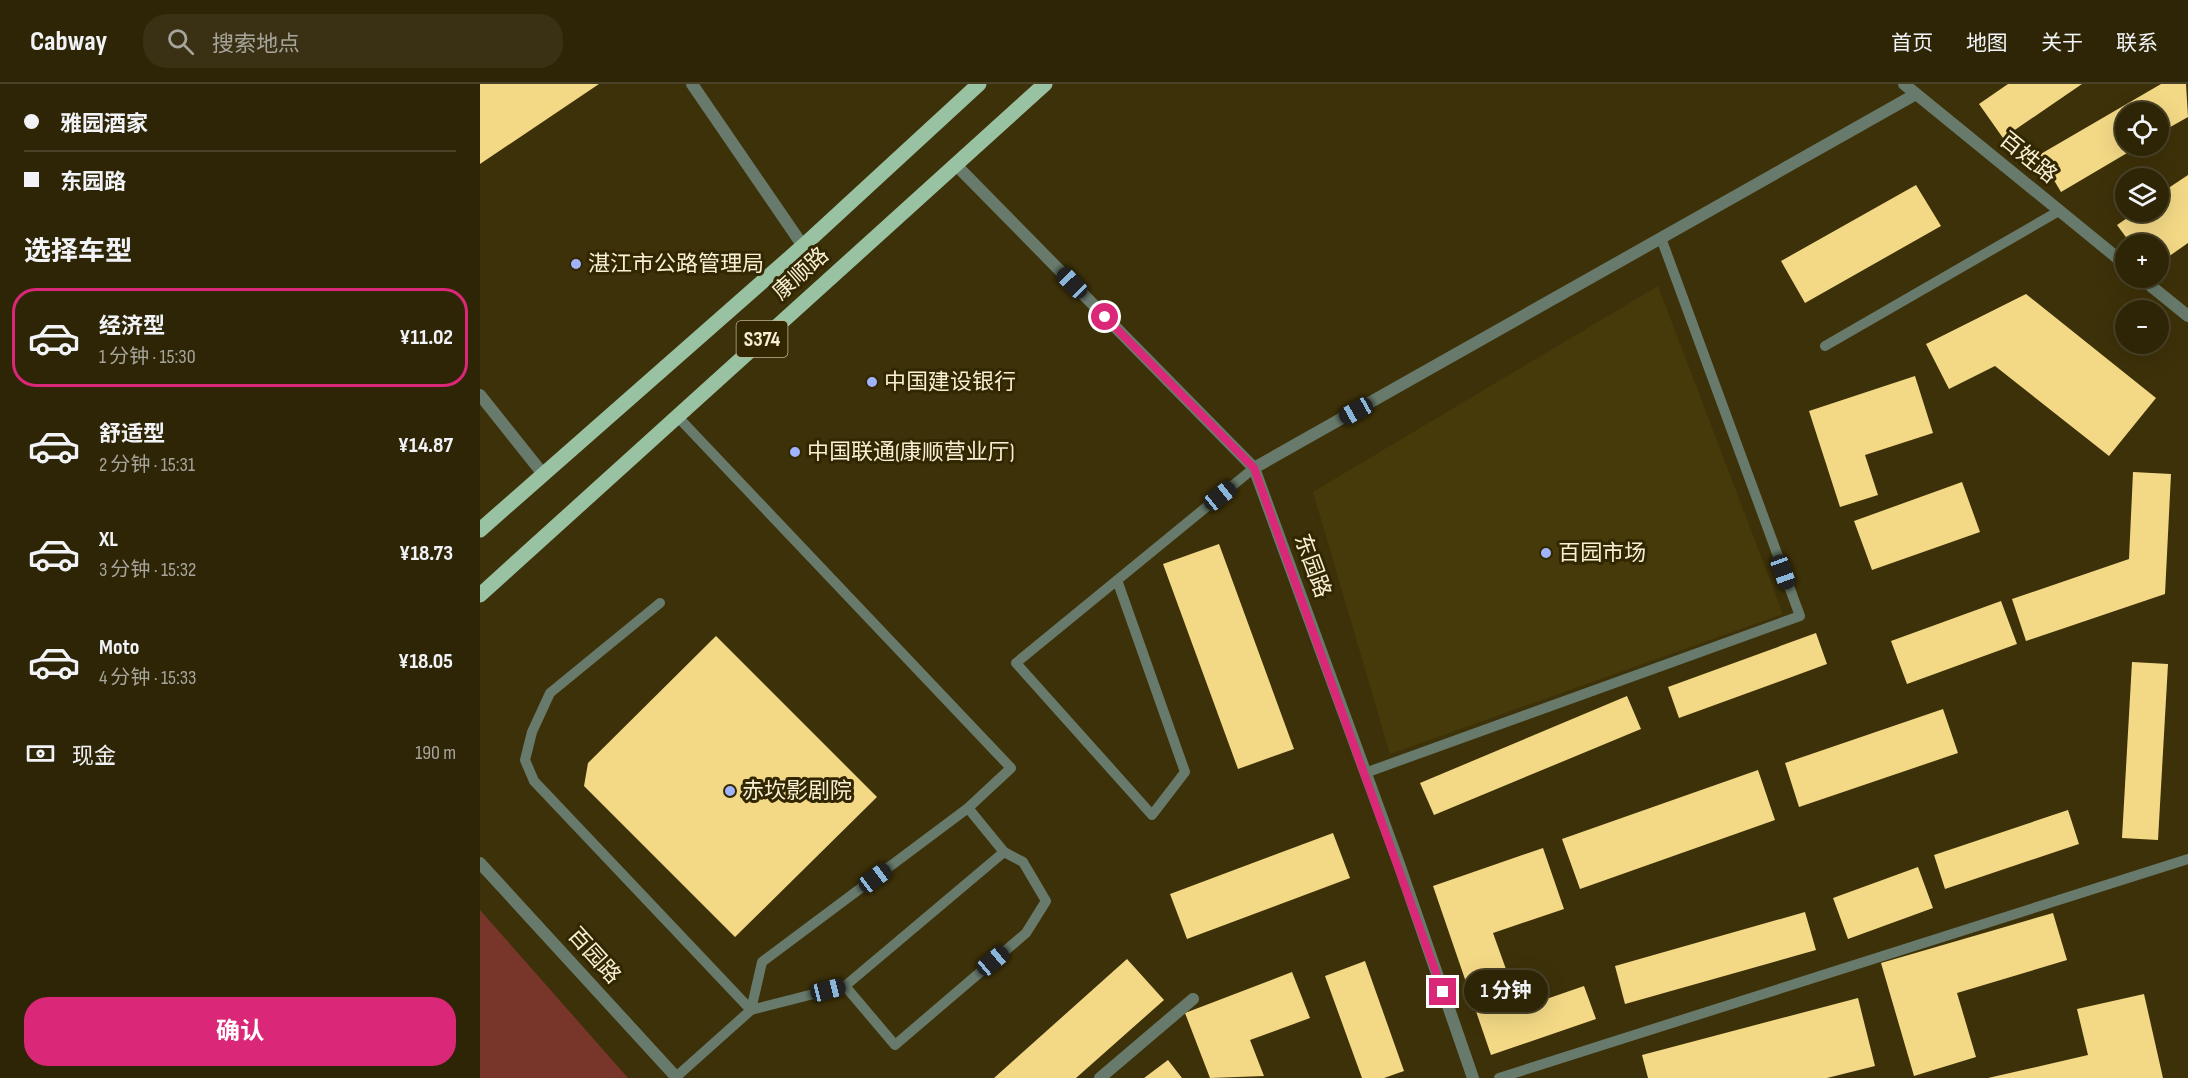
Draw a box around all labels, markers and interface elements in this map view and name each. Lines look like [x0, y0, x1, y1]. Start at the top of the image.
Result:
search box [143, 14, 563, 68]
text: Cabway [30, 25, 107, 58]
icon: search [164, 25, 197, 58]
text: 搜索地点 [212, 31, 300, 58]
text: 首页 [1891, 31, 1933, 56]
text: 地图 [1966, 31, 2008, 56]
text: 关于 [2041, 31, 2083, 56]
text: 联系 [2116, 31, 2158, 56]
map controls [2115, 102, 2169, 354]
button: locate [2115, 102, 2169, 156]
text: 雅园酒家 [60, 111, 148, 138]
street label: 百姓路 [1994, 127, 2062, 189]
button: layers [2115, 168, 2169, 222]
text: 东园路 [60, 169, 126, 196]
button: + [2115, 234, 2169, 288]
text: 选择车型 [24, 236, 132, 268]
street label: 康顺路 [767, 242, 835, 306]
place label: 湛江市公路管理局 [588, 251, 764, 278]
marker: 湛江市公路管理局 [569, 257, 583, 271]
car [1053, 264, 1091, 302]
button: − [2115, 300, 2169, 354]
route start [1091, 303, 1118, 330]
icon: car [27, 311, 81, 365]
text: 经济型 [99, 313, 165, 340]
road number: S374 [736, 321, 788, 357]
text: ¥11.02 [399, 324, 453, 351]
text: 1 分钟 · 15:30 [99, 345, 196, 369]
place label: 中国建设银行 [884, 369, 1016, 396]
marker: 中国建设银行 [865, 375, 879, 389]
car [1336, 394, 1376, 428]
icon: car [27, 419, 81, 473]
text: 舒适型 [99, 421, 165, 448]
text: ¥14.87 [398, 432, 453, 459]
place label: 中国联通(康顺营业厅) [807, 439, 1015, 466]
marker: 中国联通(康顺营业厅) [788, 445, 802, 459]
text: 2 分钟 · 15:31 [99, 453, 195, 477]
car [1200, 478, 1240, 514]
text: XL [99, 526, 118, 553]
icon: car [27, 527, 81, 581]
street label: 东园路 [1288, 530, 1336, 602]
text: ¥18.73 [399, 540, 453, 567]
place label: 百园市场 [1558, 540, 1646, 567]
marker: 百园市场 [1539, 546, 1553, 560]
car [1768, 552, 1798, 592]
text: 3 分钟 · 15:32 [99, 558, 196, 582]
text: Moto [99, 634, 139, 661]
icon: car [27, 635, 81, 689]
text: ¥18.05 [398, 648, 453, 675]
text: 4 分钟 · 15:33 [99, 666, 196, 690]
icon: cash [24, 737, 57, 770]
text: 190 m [415, 741, 456, 765]
text: 现金 [72, 743, 116, 770]
place label: 赤坎影剧院 [742, 778, 852, 805]
marker: 赤坎影剧院 [723, 784, 737, 798]
car [855, 860, 895, 896]
street label: 百园路 [562, 922, 626, 990]
car [973, 943, 1013, 979]
callout: 1 分钟 [1464, 971, 1548, 1013]
car [808, 977, 848, 1003]
route end [1429, 978, 1456, 1005]
text: 1 分钟 [1481, 979, 1531, 1003]
button: 确认 [24, 997, 456, 1066]

